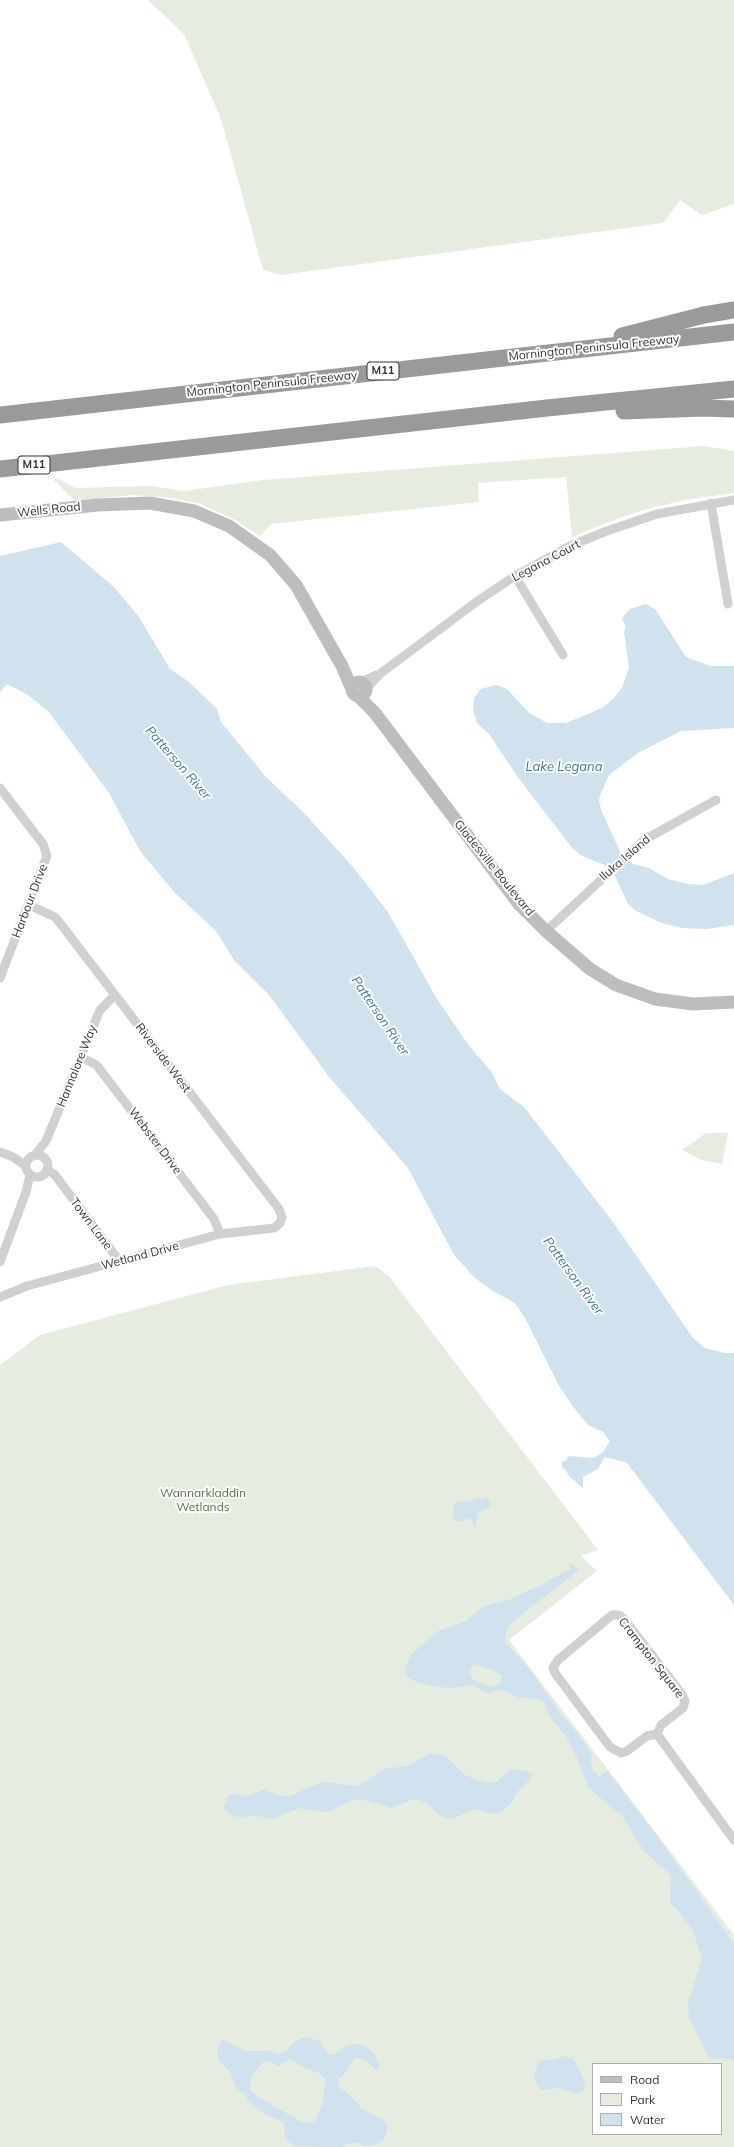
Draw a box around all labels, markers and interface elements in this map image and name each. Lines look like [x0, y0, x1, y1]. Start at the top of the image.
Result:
street label: Mornington Peninsula Freeway [508, 332, 680, 364]
road number: M11 [367, 362, 399, 380]
street label: Mornington Peninsula Freeway [186, 368, 358, 400]
road number: M11 [18, 456, 50, 474]
street label: Wells Road [17, 500, 81, 520]
street label: Legana Court [509, 537, 583, 585]
water label: Patterson River [142, 723, 214, 803]
water label: Lake Legana [525, 759, 603, 775]
street label: Gladesville Boulevard [451, 817, 537, 919]
street label: Iluka Island [597, 832, 653, 884]
street label: Harbour Drive [9, 862, 51, 940]
water label: Patterson River [348, 973, 412, 1059]
street label: Riverside West [132, 1020, 194, 1096]
street label: Hannalore Way [54, 1023, 100, 1109]
street label: Webster Drive [125, 1105, 185, 1177]
street label: Town Lane [67, 1195, 115, 1253]
water label: Patterson River [540, 1234, 606, 1318]
street label: Wetland Drive [100, 1239, 180, 1273]
park label: Wannarkladdin Wetlands [160, 1486, 246, 1514]
street label: Crampton Square [615, 1615, 687, 1701]
legend [592, 2063, 722, 2135]
text: Road [630, 2072, 659, 2087]
text: Park [630, 2092, 655, 2107]
text: Water [630, 2112, 665, 2127]

